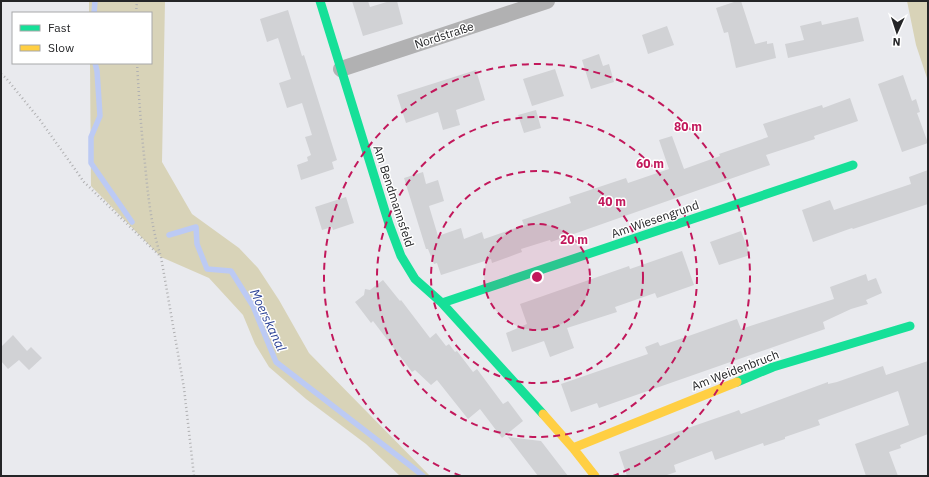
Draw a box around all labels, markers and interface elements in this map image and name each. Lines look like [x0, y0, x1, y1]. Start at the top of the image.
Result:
legend [12, 12, 152, 64]
north arrow [877, 12, 917, 52]
street label: Nordstraße [412, 18, 476, 52]
text: Fast [48, 20, 71, 35]
text: N [892, 35, 901, 49]
text: Slow [48, 40, 74, 55]
text: 80 m [674, 119, 702, 134]
street label: Am Bendmannsfeld [370, 143, 418, 249]
text: 60 m [636, 156, 664, 171]
text: 40 m [598, 194, 626, 209]
street label: Am Wiesengrund [609, 197, 701, 241]
text: 20 m [560, 232, 588, 247]
centre of rings [530, 270, 544, 284]
water label: Moerskanal [246, 286, 290, 355]
street label: Am Weidenbruch [689, 346, 781, 394]

